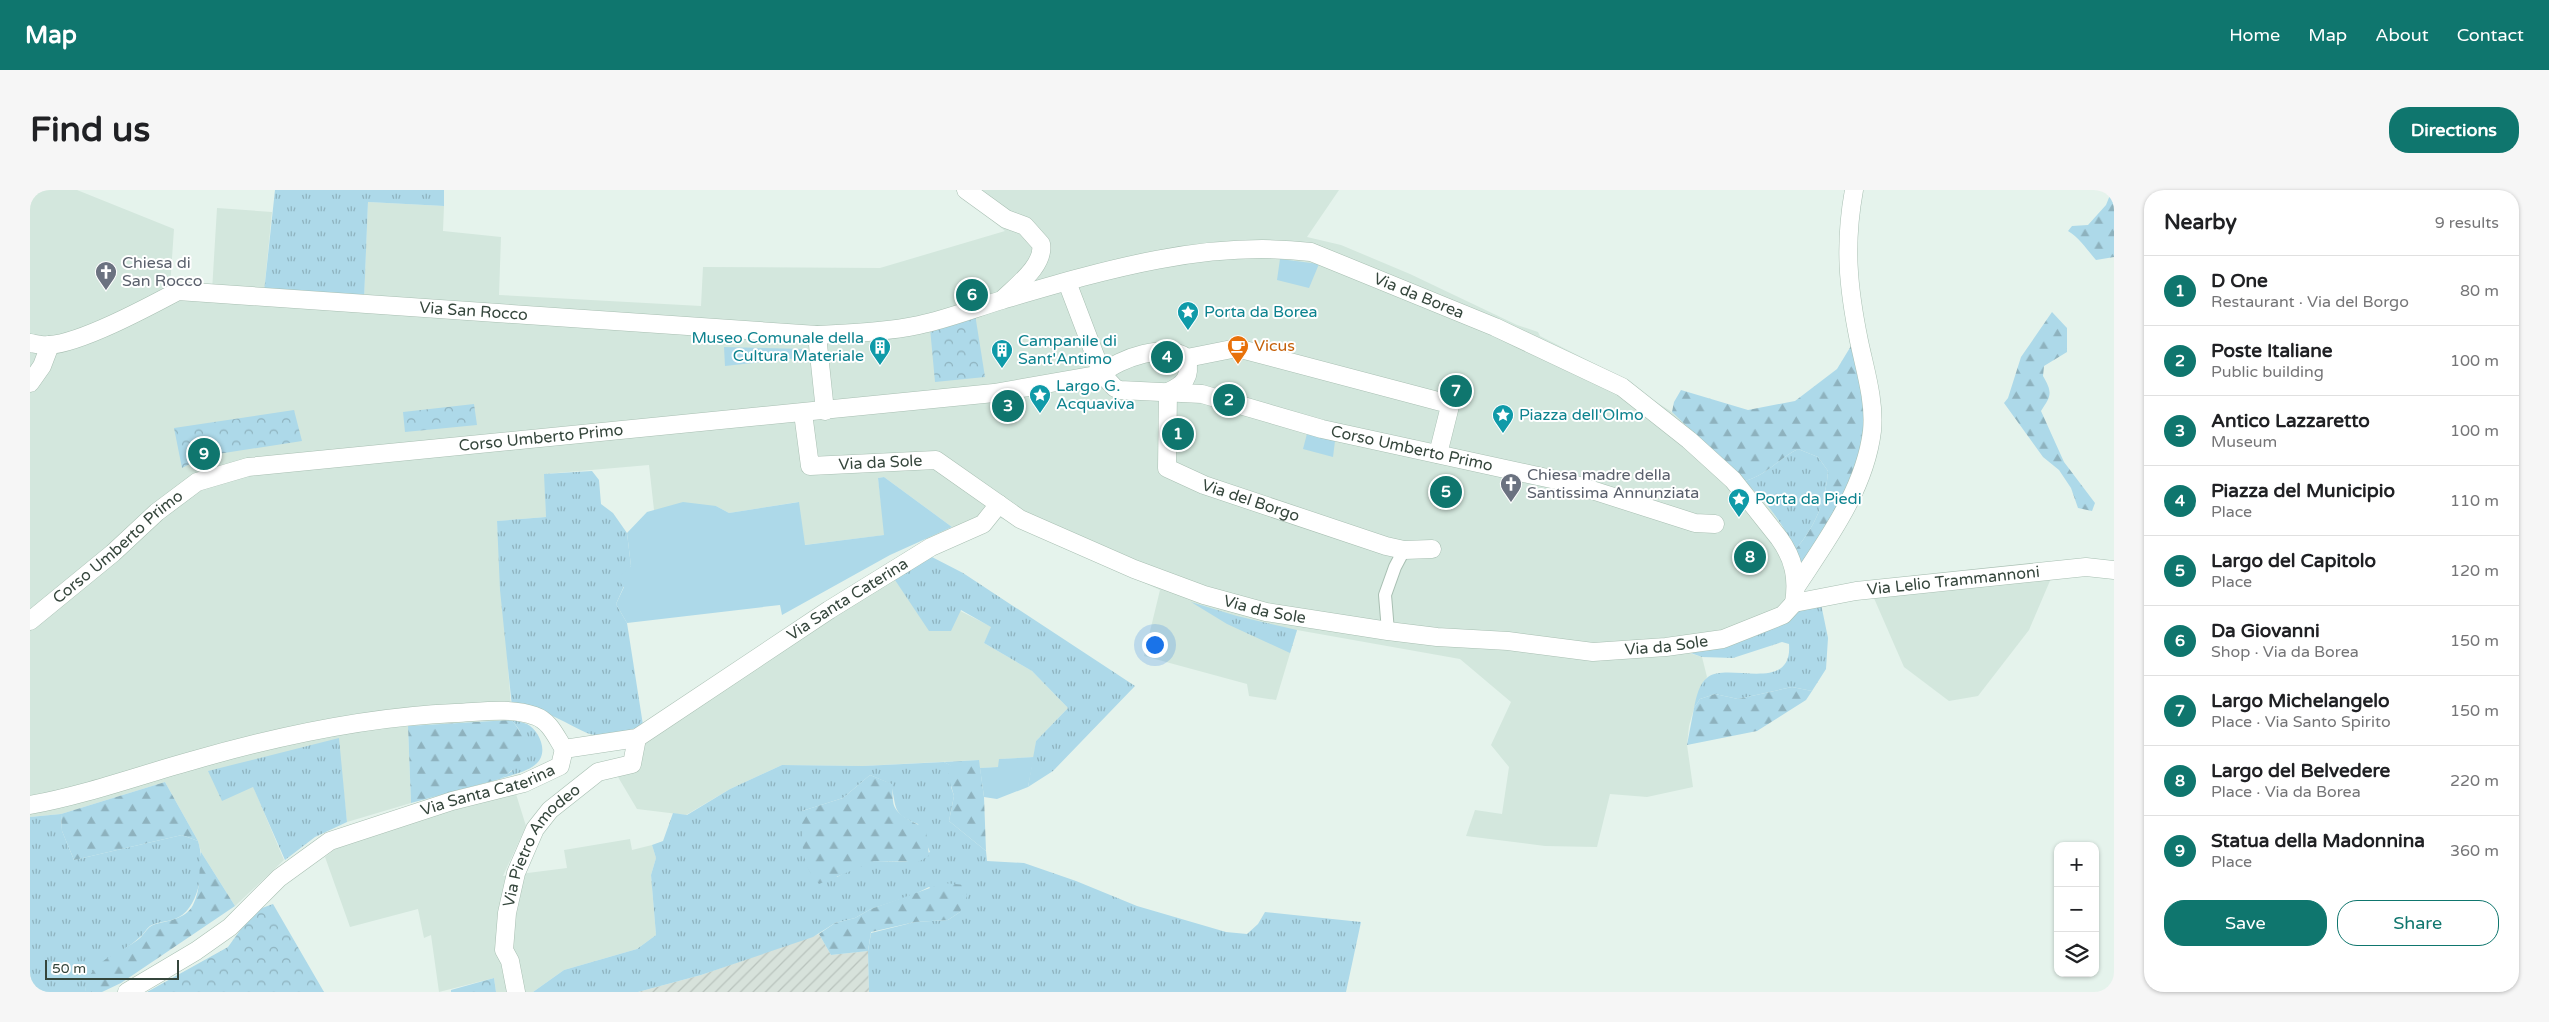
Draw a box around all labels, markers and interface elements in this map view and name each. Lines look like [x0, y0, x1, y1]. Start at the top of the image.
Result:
text: Map [25, 21, 77, 50]
text: Home [2229, 24, 2280, 46]
text: Map [2308, 24, 2347, 46]
text: About [2375, 24, 2429, 46]
text: Contact [2457, 24, 2524, 46]
button: Directions [2389, 107, 2519, 153]
text: Find us [30, 109, 150, 151]
text: Nearby [2164, 210, 2237, 235]
text: 9 results [2435, 213, 2499, 233]
place label: Chiesa di San Rocco [122, 253, 203, 291]
church icon: Chiesa di San Rocco [94, 260, 118, 291]
street label: Via da Borea [1371, 269, 1467, 323]
text: D One [2211, 270, 2268, 292]
pin: 6 [956, 276, 988, 314]
text: 1 [2175, 281, 2185, 301]
text: 80 m [2460, 281, 2499, 301]
text: Restaurant · Via del Borgo [2211, 292, 2409, 312]
street label: Via San Rocco [419, 298, 529, 325]
place icon: Porta da Borea [1176, 300, 1200, 331]
place label: Porta da Borea [1204, 302, 1318, 322]
place label: Museo Comunale della Cultura Materiale [691, 328, 864, 366]
place label: Campanile di Sant'Antimo [1018, 331, 1117, 369]
cafe icon: Vicus [1226, 334, 1250, 365]
building icon: Museo Comunale della Cultura Materiale [868, 335, 892, 366]
place label: Vicus [1254, 336, 1295, 356]
building icon: Campanile di Sant'Antimo [990, 338, 1014, 369]
pin: 4 [1151, 338, 1183, 376]
text: Poste Italiane [2211, 340, 2333, 362]
text: 2 [2175, 351, 2185, 371]
text: 100 m [2450, 351, 2499, 371]
text: Public building [2211, 362, 2324, 382]
pin: 7 [1440, 372, 1472, 410]
place label: Largo G. Acquaviva [1056, 376, 1135, 414]
pin: 2 [1213, 381, 1245, 419]
place icon: Largo G. Acquaviva [1028, 383, 1052, 414]
pin: 3 [992, 387, 1024, 425]
place icon: Piazza dell'Olmo [1491, 403, 1515, 434]
place label: Piazza dell'Olmo [1519, 405, 1644, 425]
text: Antico Lazzaretto [2211, 410, 2370, 432]
pin: 1 [1162, 415, 1194, 453]
street label: Corso Umberto Primo [458, 420, 624, 456]
street label: Corso Umberto Primo [1329, 421, 1495, 476]
text: 3 [2175, 421, 2185, 441]
text: 100 m [2450, 421, 2499, 441]
text: Museum [2211, 432, 2277, 452]
pin: 9 [188, 435, 220, 473]
street label: Via da Sole [838, 451, 923, 475]
place label: Chiesa madre della Santissima Annunziata [1527, 465, 1699, 503]
church icon: Chiesa madre della Santissima Annunziata [1499, 472, 1523, 503]
pin: 5 [1430, 473, 1462, 511]
street label: Via del Borgo [1199, 475, 1302, 526]
text: Piazza del Municipio [2211, 480, 2395, 502]
street label: Corso Umberto Primo [49, 486, 187, 608]
place icon: Porta da Piedi [1727, 487, 1751, 518]
place label: Porta da Piedi [1755, 489, 1862, 509]
text: 4 [2175, 491, 2185, 511]
text: 110 m [2450, 491, 2499, 511]
text: Place [2211, 502, 2252, 522]
pin: 8 [1734, 538, 1766, 576]
text: Largo del Capitolo [2211, 550, 2376, 572]
street label: Via Santa Caterina [783, 554, 912, 645]
text: 5 [2175, 561, 2185, 581]
text: 120 m [2450, 561, 2499, 581]
street label: Via Lelio Trammannoni [1866, 562, 2041, 600]
text: Place [2211, 572, 2252, 592]
street label: Via da Sole [1221, 591, 1307, 628]
text: Da Giovanni [2211, 620, 2320, 642]
street label: Via da Sole [1624, 631, 1709, 660]
text: 6 [2175, 631, 2185, 651]
text: 150 m [2450, 631, 2499, 651]
your location [1142, 632, 1168, 658]
text: Shop · Via da Borea [2211, 642, 2359, 662]
text: Largo Michelangelo [2211, 690, 2389, 712]
text: 7 [2175, 701, 2185, 721]
text: 150 m [2450, 701, 2499, 721]
text: Place · Via Santo Spirito [2211, 712, 2391, 732]
street label: Via Santa Caterina [418, 760, 558, 821]
text: Largo del Belvedere [2211, 760, 2390, 782]
text: 8 [2175, 771, 2185, 791]
text: 220 m [2450, 771, 2499, 791]
street label: Via Pietro Amodeo [499, 780, 584, 909]
text: Place · Via da Borea [2211, 782, 2361, 802]
text: Statua della Madonnina [2211, 830, 2425, 852]
text: 9 [2175, 841, 2185, 861]
text: 360 m [2450, 841, 2499, 861]
map controls [2054, 842, 2099, 977]
button: + [2054, 842, 2099, 887]
text: Place [2211, 852, 2252, 872]
button: − [2054, 887, 2099, 932]
button: Save [2164, 900, 2327, 946]
button: Share [2337, 900, 2499, 946]
button: layers [2054, 932, 2099, 977]
scale bar [45, 957, 179, 980]
text: 50 m [52, 960, 86, 977]

